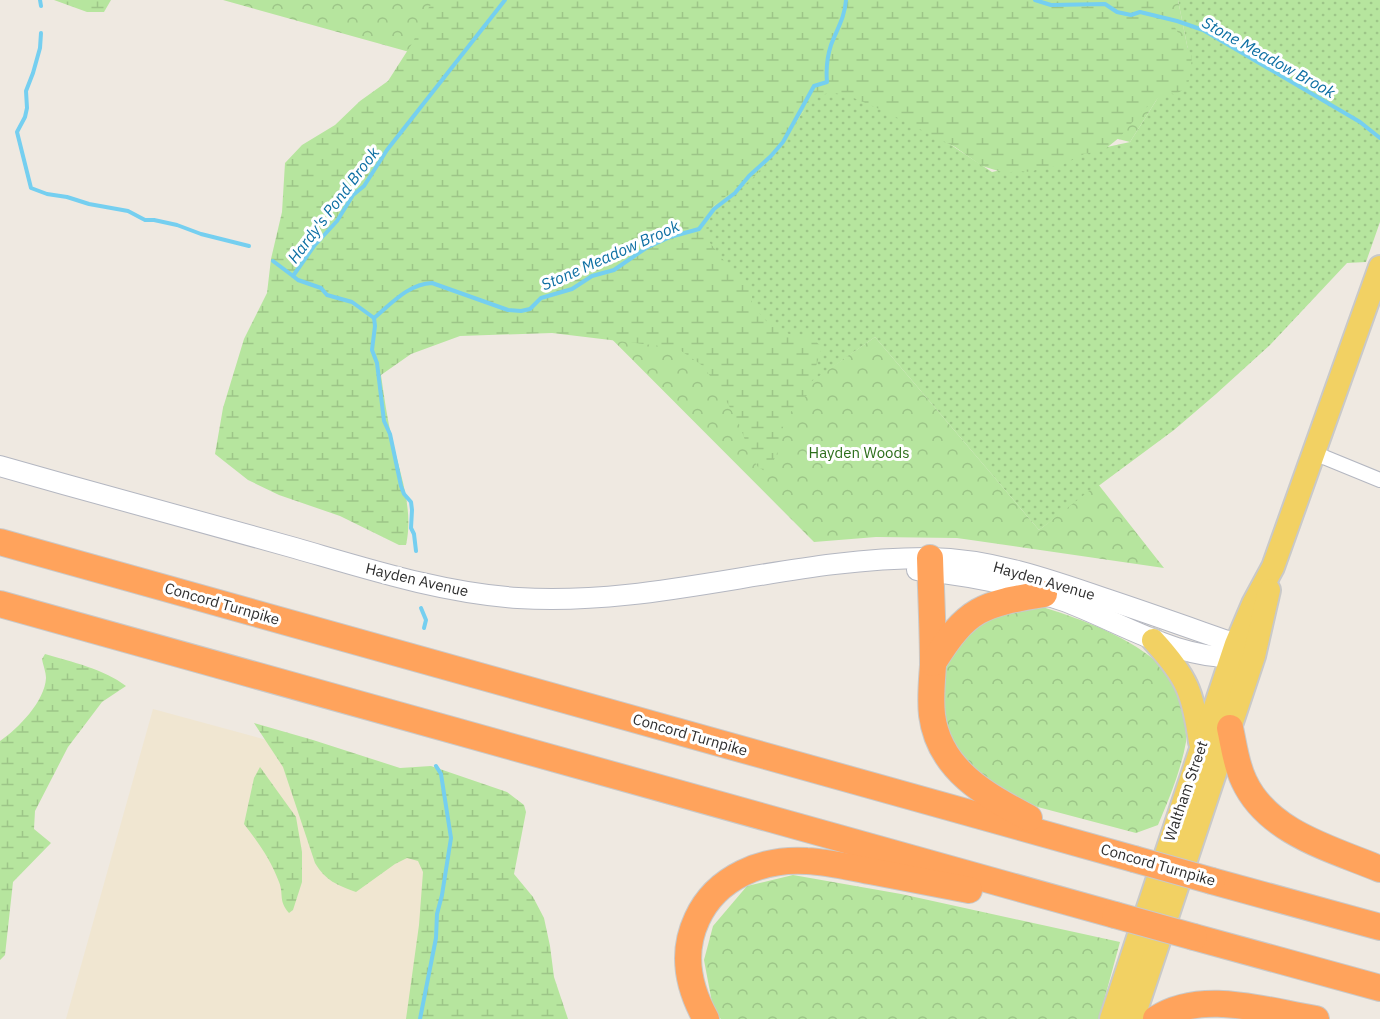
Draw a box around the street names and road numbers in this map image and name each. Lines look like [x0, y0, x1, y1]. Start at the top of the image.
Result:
street label: Hayden Avenue [991, 557, 1097, 604]
street label: Hayden Avenue [364, 558, 470, 601]
street label: Concord Turnpike [163, 578, 282, 629]
street label: Concord Turnpike [631, 709, 750, 760]
street label: Waltham Street [1159, 738, 1212, 843]
street label: Concord Turnpike [1099, 839, 1218, 890]

